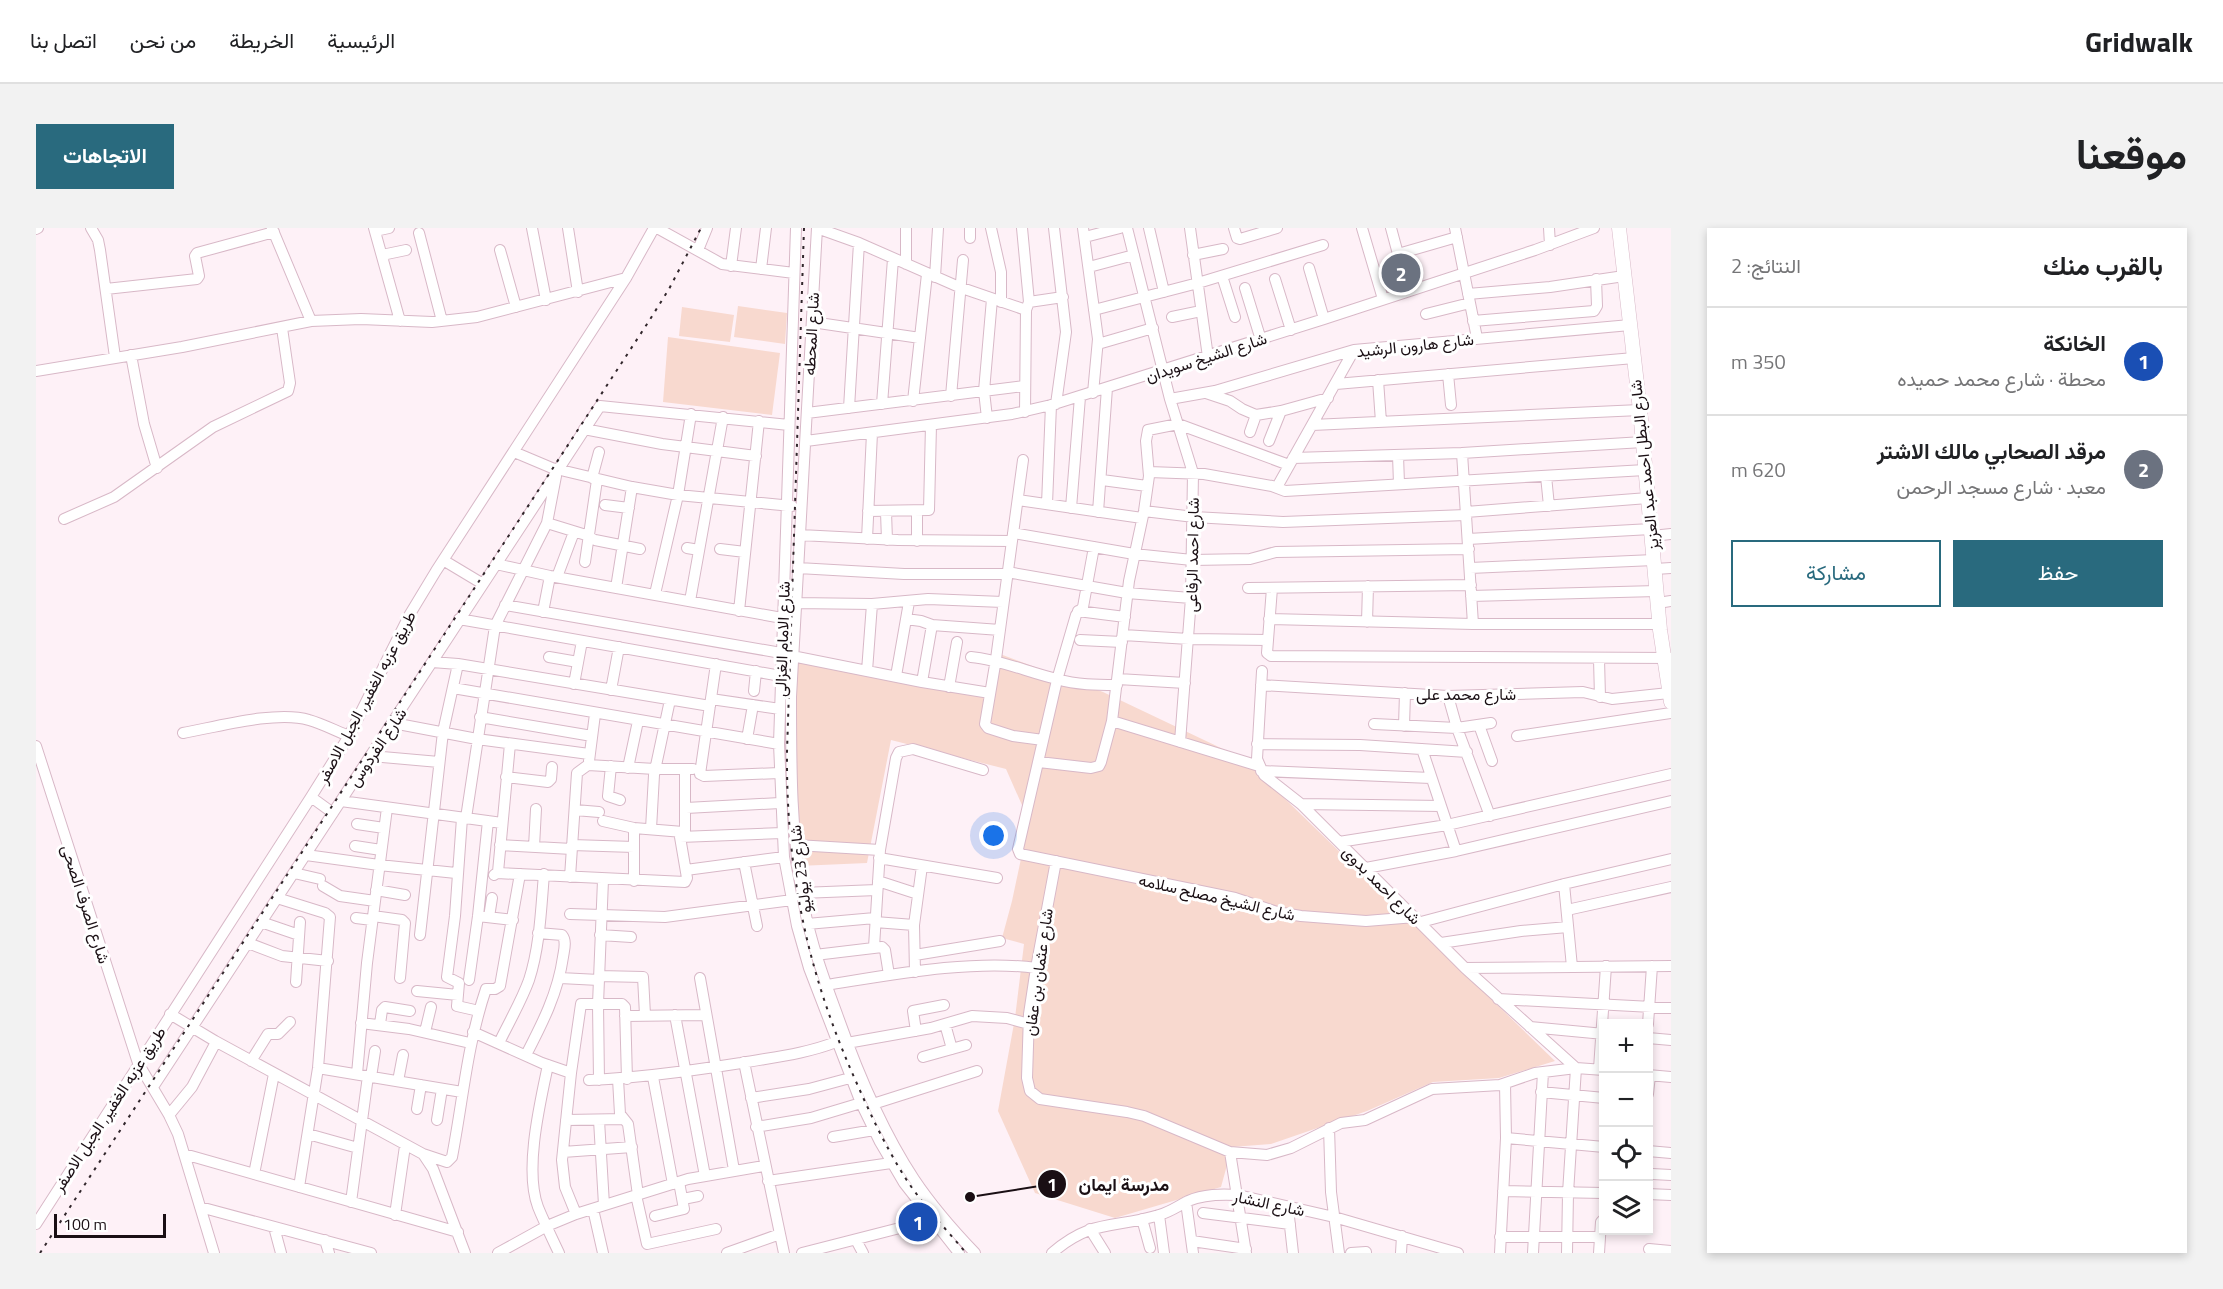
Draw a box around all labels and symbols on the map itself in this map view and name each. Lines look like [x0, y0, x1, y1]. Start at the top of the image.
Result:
pin: 2 [1382, 250, 1420, 296]
street label: شارع المحطه [797, 292, 825, 376]
street label: شارع الشيخ سويدان [1142, 326, 1270, 388]
street label: شارع هارون الرشيد [1355, 327, 1475, 363]
street label: شارع البطل احمد عبد العزيز [1623, 378, 1665, 553]
street label: شارع احمد الرفاعى [1179, 497, 1205, 613]
street label: شارع الامام الغزالى [768, 581, 796, 697]
street label: طريق عزبه الغفير, الجبل الاصفر [310, 606, 422, 789]
street label: شارع محمد على [1416, 682, 1516, 706]
street label: شارع الفردوس [342, 703, 412, 791]
your location [979, 821, 1008, 850]
street label: شارع 23 يوليو [783, 824, 817, 914]
street label: شارع احمد بدوى [1337, 840, 1427, 930]
street label: شارع الصرف الصحى [55, 842, 117, 966]
street label: شارع الشيخ مصلح سلامه [1136, 867, 1298, 927]
street label: شارع عثمان بن عفان [1017, 907, 1059, 1037]
street label: طريق عزبه الغفير, الجبل الاصفر [46, 1022, 171, 1197]
callout: مدرسة ايمان [1037, 1166, 1181, 1202]
text: 1 [1047, 1171, 1057, 1198]
text: مدرسة ايمان [1079, 1171, 1170, 1198]
street label: شارع النشار [1230, 1184, 1307, 1222]
pin: 1 [898, 1200, 938, 1244]
scale bar [54, 1211, 166, 1238]

